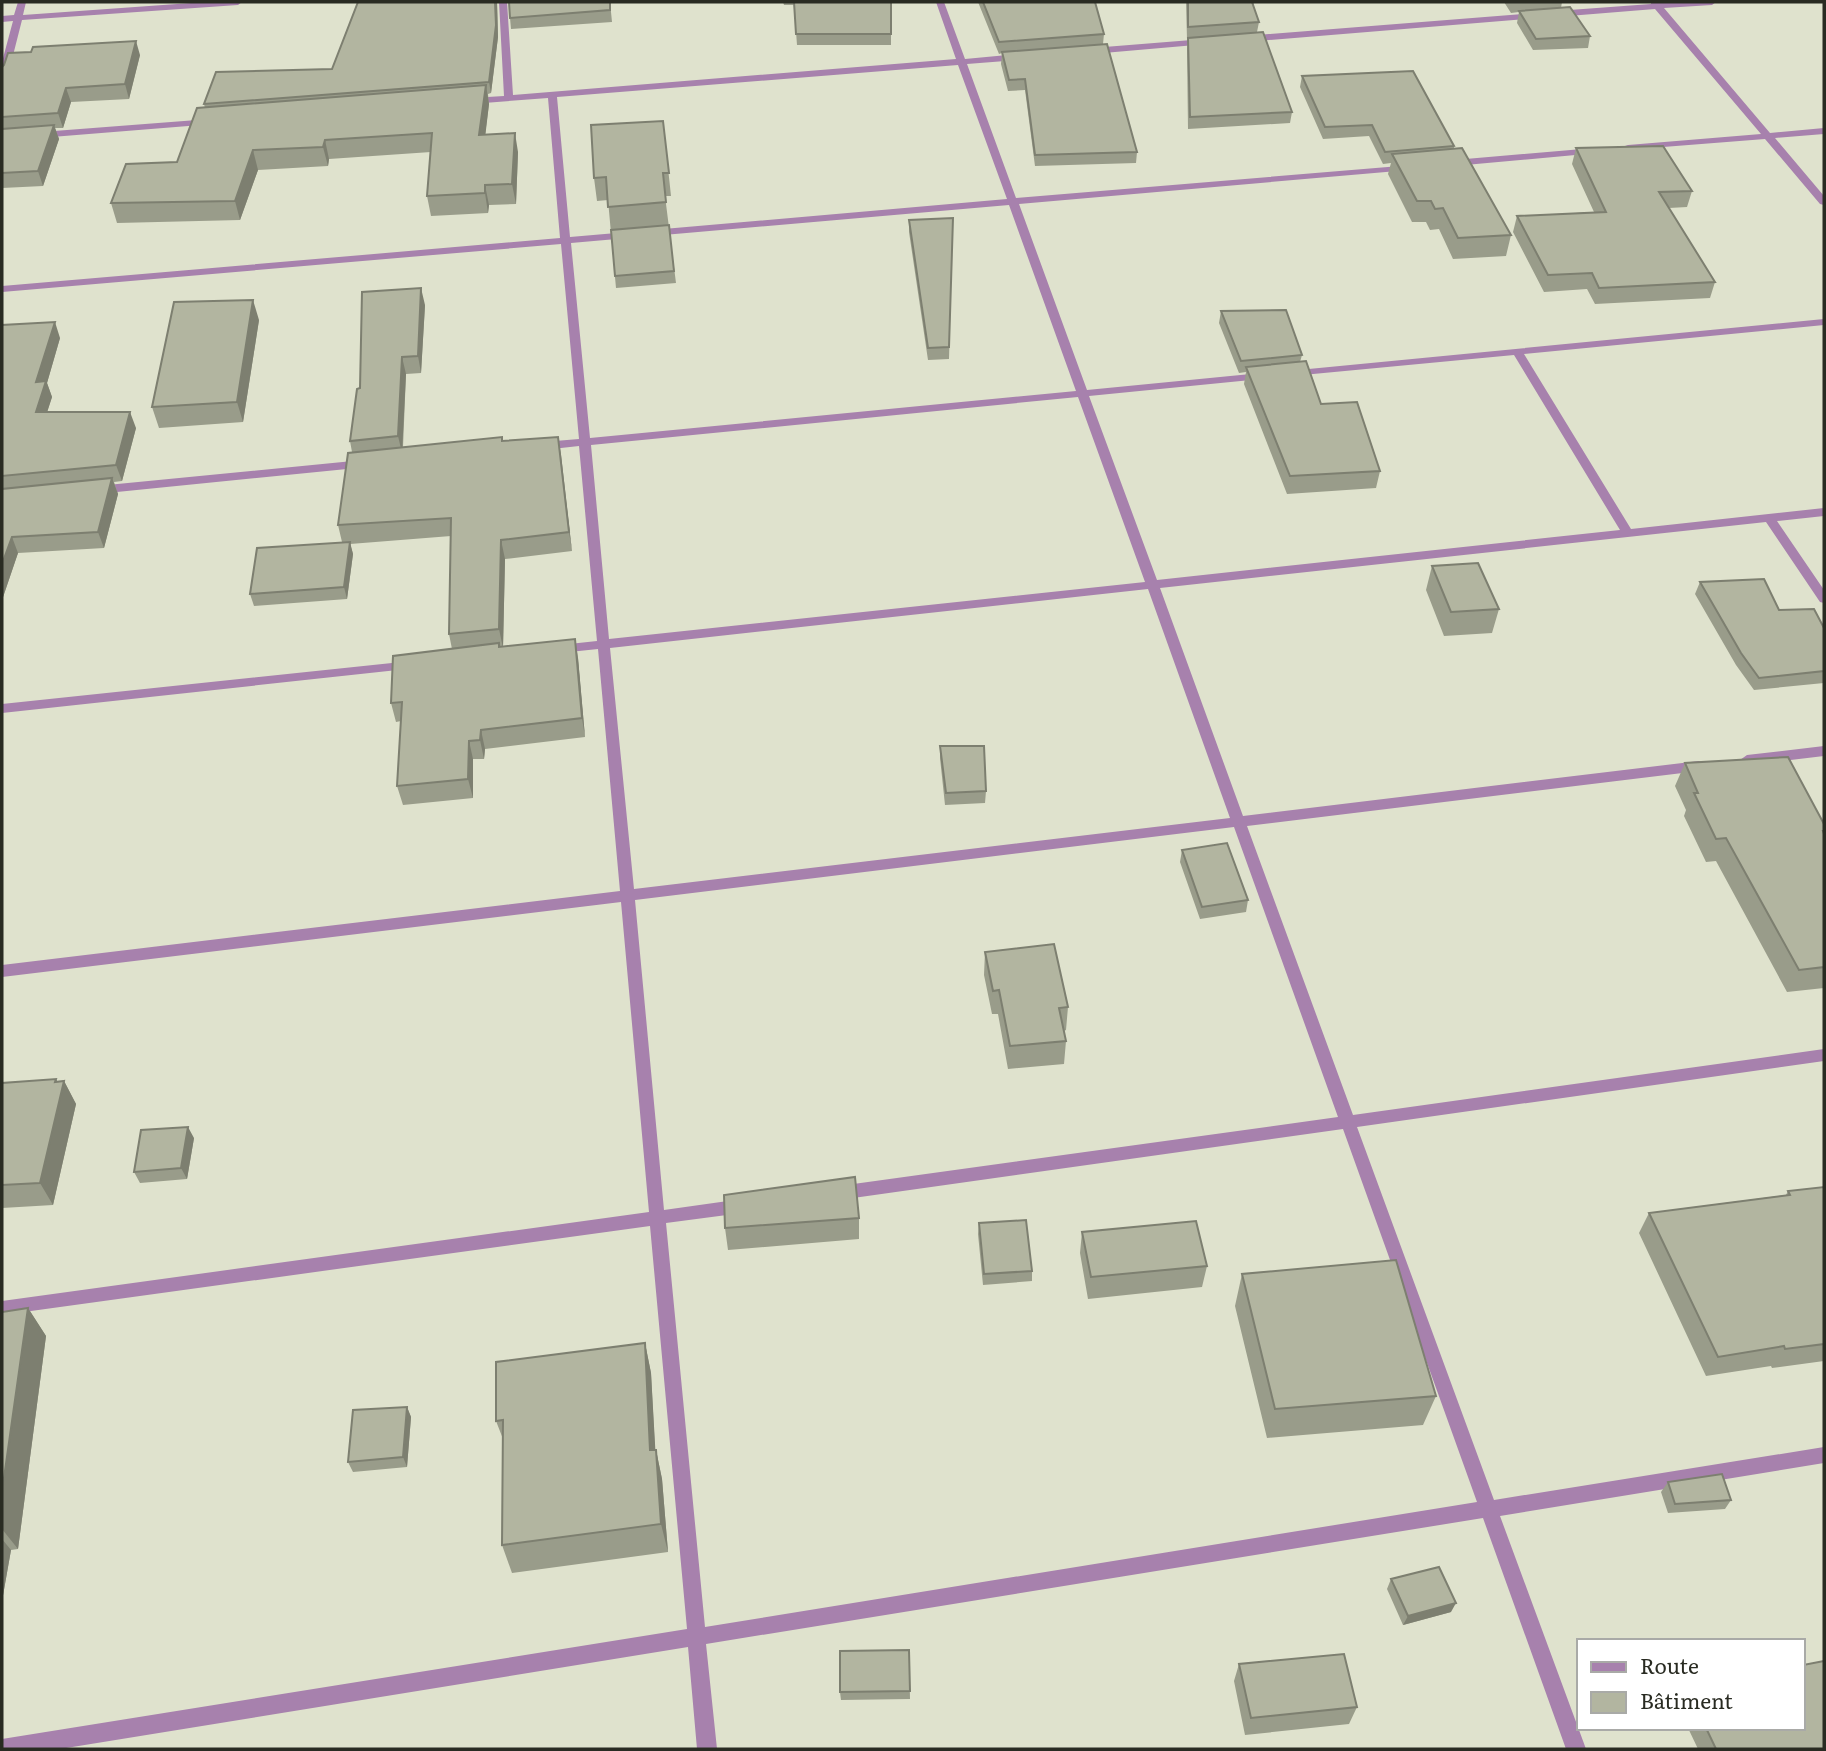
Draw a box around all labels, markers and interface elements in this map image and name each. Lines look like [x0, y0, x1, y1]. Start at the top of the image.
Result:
legend [1577, 1639, 1805, 1730]
text: Route [1640, 1649, 1699, 1680]
text: Bâtiment [1640, 1684, 1733, 1715]

